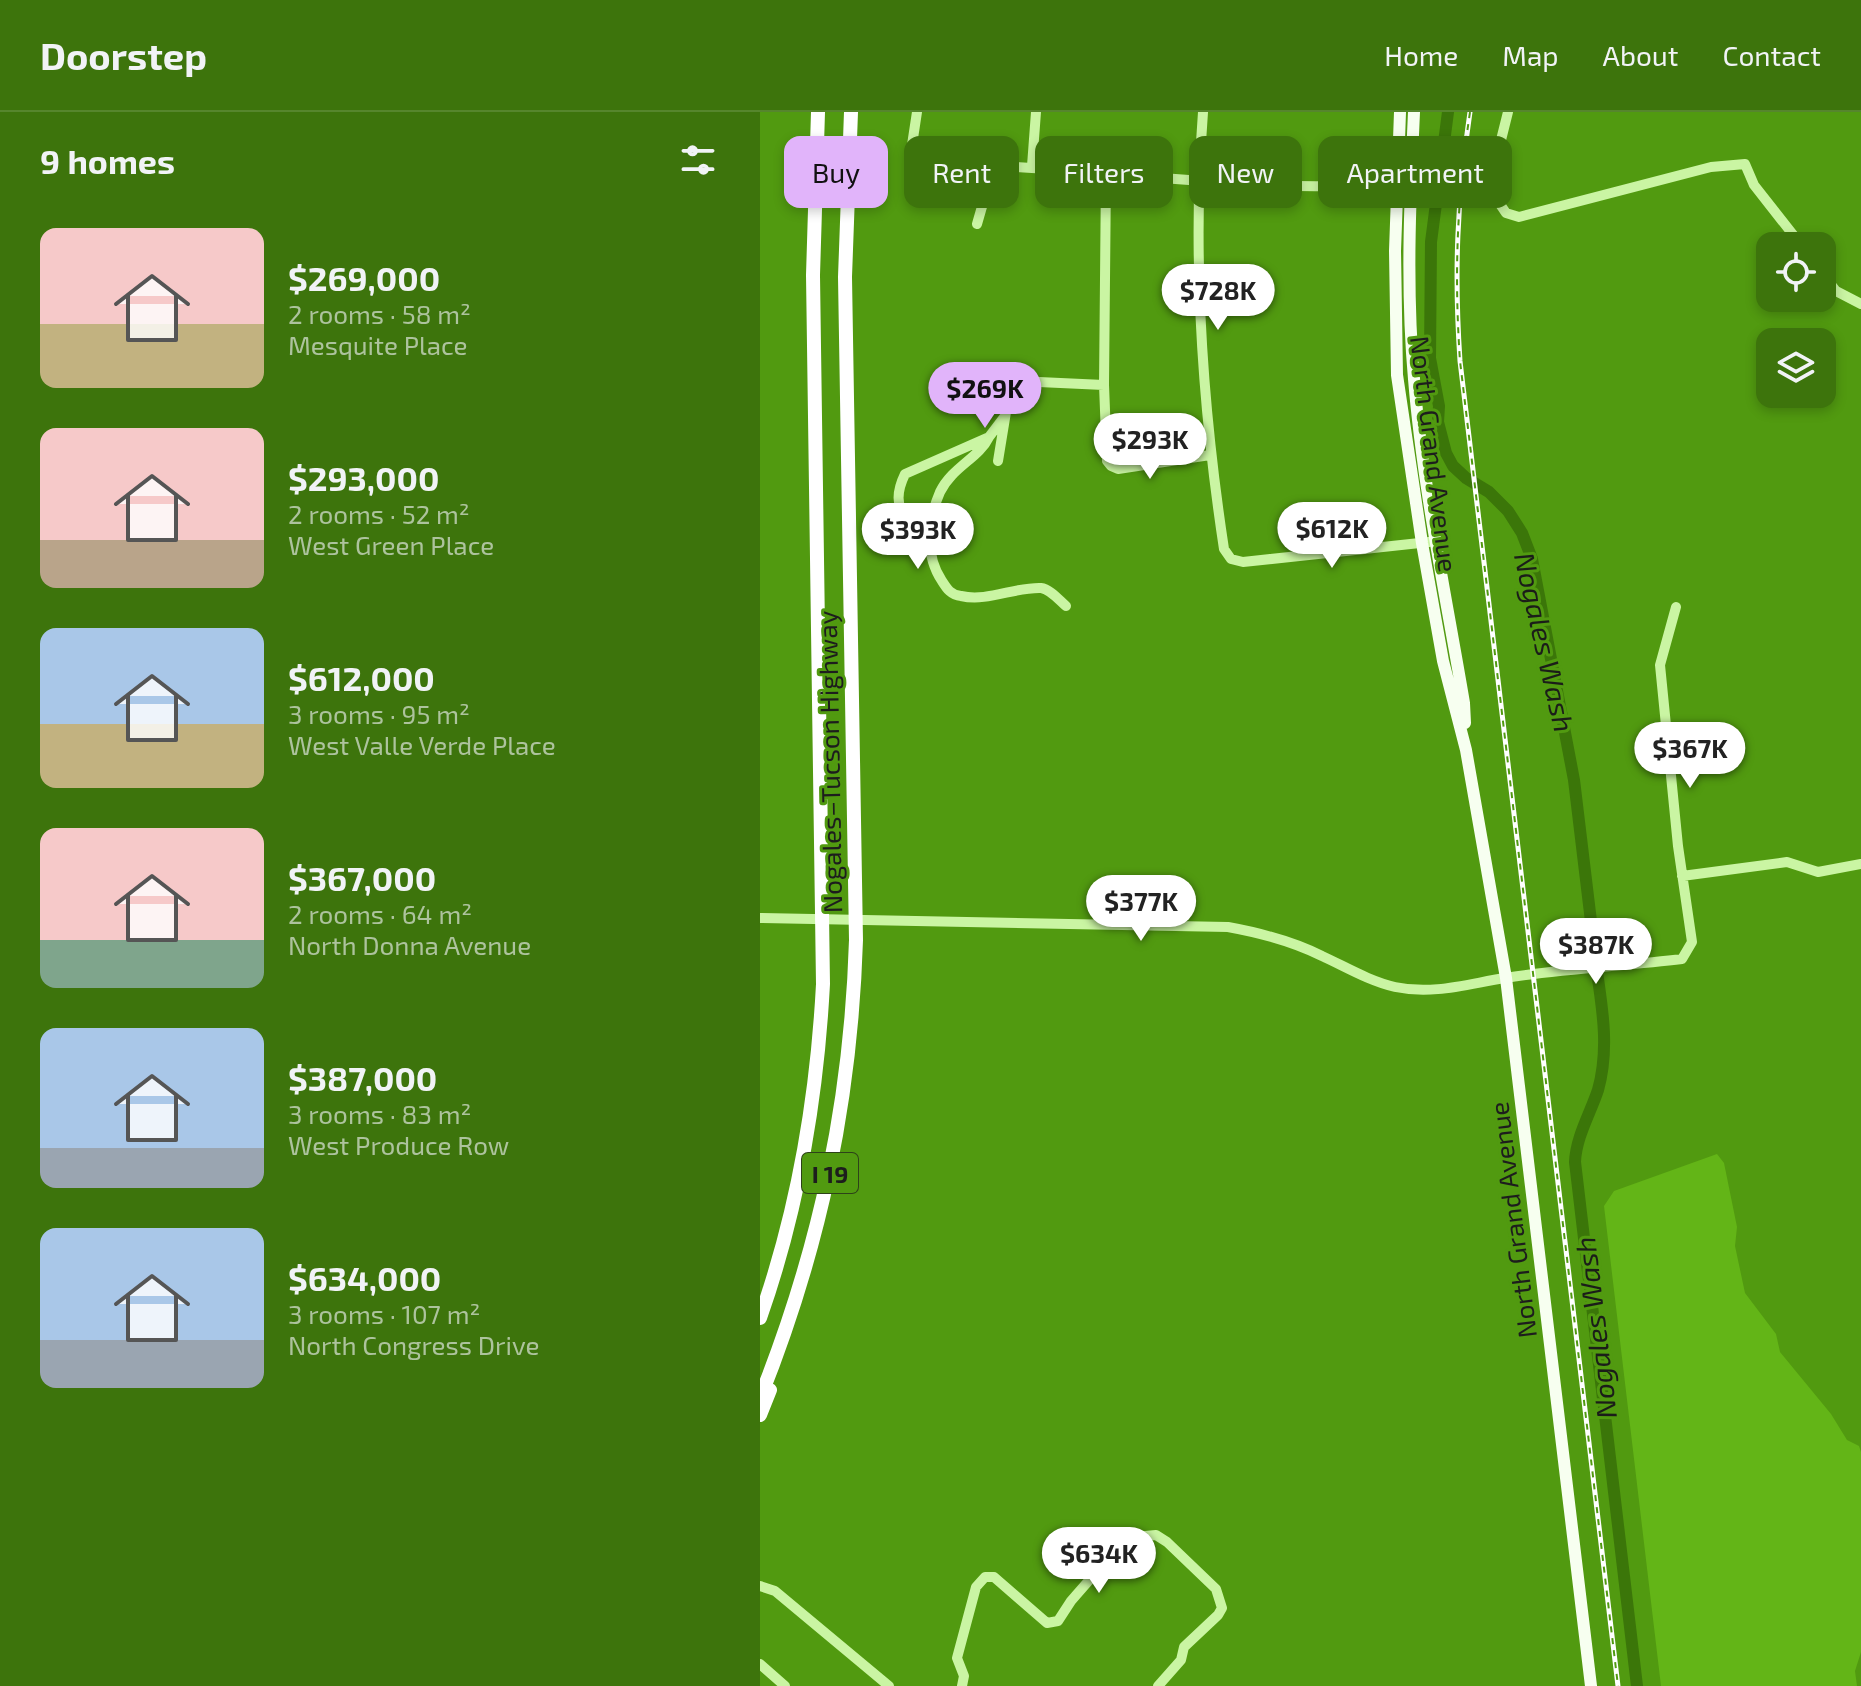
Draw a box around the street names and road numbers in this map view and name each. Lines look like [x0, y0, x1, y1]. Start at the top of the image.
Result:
street label: North Grand Avenue [1405, 334, 1465, 574]
street label: Nogales–Tucson Highway [811, 610, 847, 914]
street label: North Grand Avenue [1482, 1100, 1542, 1340]
road number: I 19 [802, 1153, 858, 1193]

